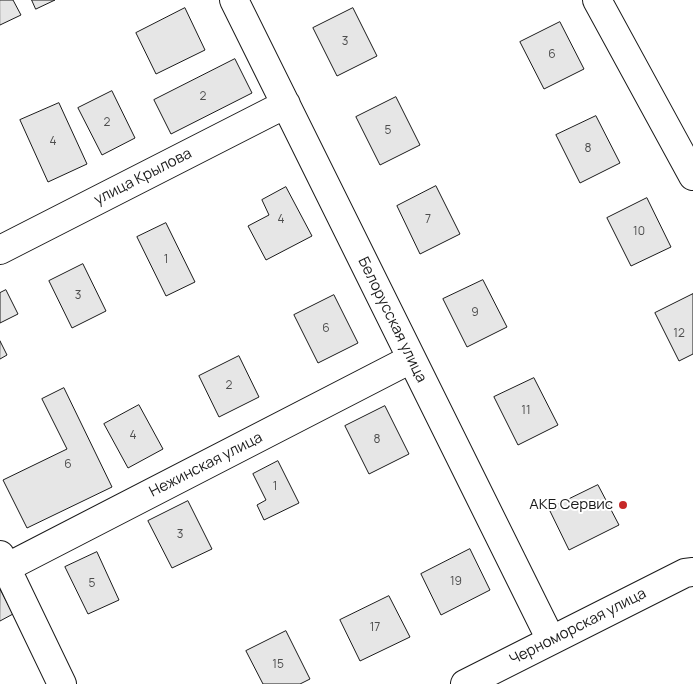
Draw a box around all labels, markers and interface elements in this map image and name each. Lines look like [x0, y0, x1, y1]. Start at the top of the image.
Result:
house number: 3 [342, 35, 348, 49]
house number: 6 [548, 48, 556, 62]
house number: 2 [200, 90, 206, 104]
house number: 2 [104, 116, 110, 130]
house number: 5 [385, 124, 391, 138]
house number: 4 [49, 135, 57, 149]
house number: 8 [585, 142, 591, 156]
street label: улица Крылова [91, 145, 195, 209]
house number: 4 [277, 213, 285, 227]
house number: 7 [425, 213, 431, 227]
house number: 10 [633, 225, 645, 239]
house number: 1 [164, 253, 168, 267]
street label: Белорусская улица [354, 254, 430, 386]
house number: 3 [75, 289, 81, 303]
house number: 9 [471, 306, 479, 320]
house number: 6 [322, 322, 330, 336]
house number: 12 [673, 327, 685, 341]
house number: 2 [226, 379, 232, 393]
house number: 11 [521, 404, 531, 418]
house number: 4 [129, 429, 137, 443]
street label: Нежинская улица [147, 429, 265, 501]
house number: 8 [374, 433, 380, 447]
house number: 6 [64, 458, 72, 472]
house number: 1 [273, 480, 277, 494]
place label: АКБ Сервис [529, 496, 613, 514]
marker: АКБ Сервис [617, 499, 629, 511]
house number: 3 [177, 528, 183, 542]
house number: 19 [450, 575, 462, 589]
house number: 5 [89, 577, 95, 591]
street label: Черноморская улица [507, 585, 649, 669]
house number: 17 [370, 621, 380, 635]
house number: 15 [272, 658, 284, 672]

